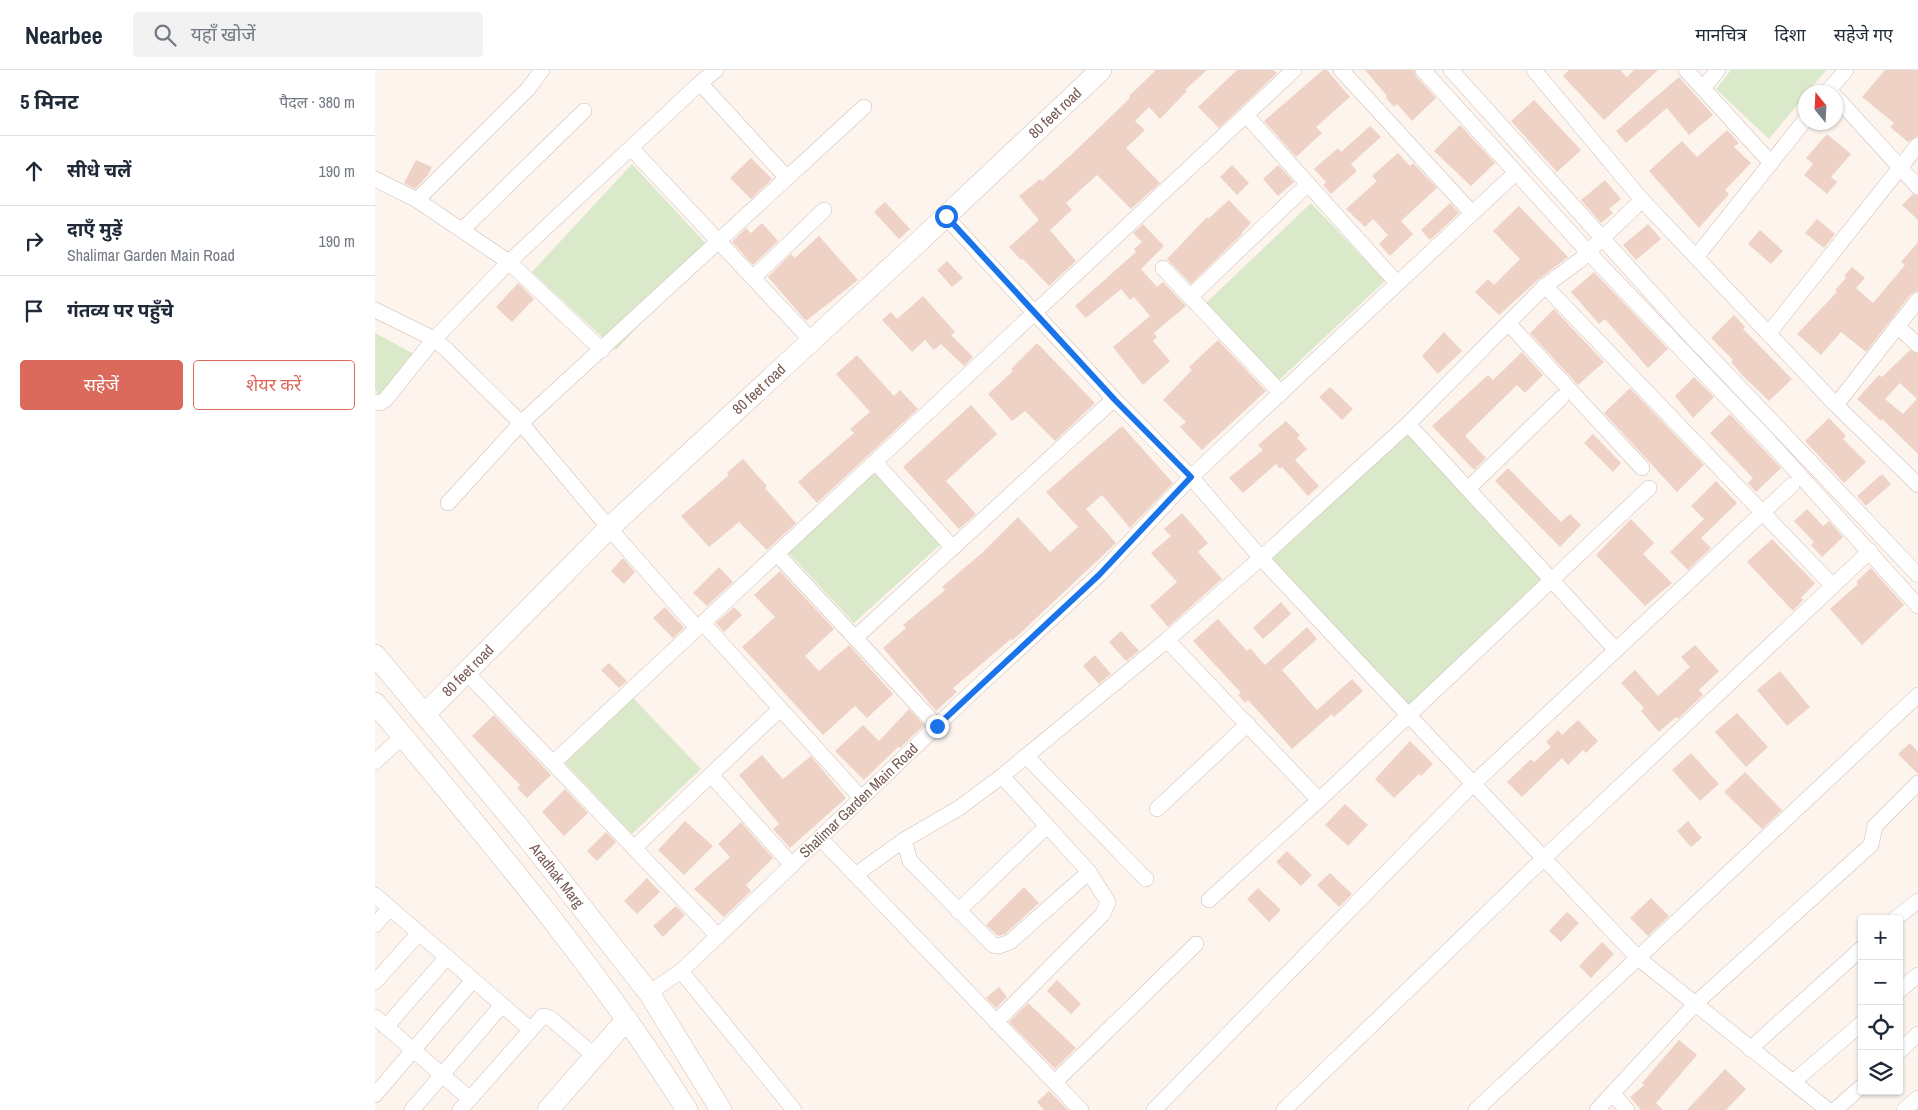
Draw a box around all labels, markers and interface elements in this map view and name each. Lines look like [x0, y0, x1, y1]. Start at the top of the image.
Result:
search box [133, 12, 483, 57]
text: Nearbee [25, 19, 103, 51]
icon: search [151, 21, 179, 49]
text: यहाँ खोजें [191, 21, 256, 47]
text: मानचित्र [1695, 22, 1747, 47]
text: दिशा [1775, 22, 1806, 47]
text: सहेजे गए [1834, 22, 1893, 47]
street label: 80 feet road [1024, 83, 1086, 143]
north arrow [1798, 85, 1843, 130]
text: 5 मिनट [20, 87, 78, 116]
text: पैदल · 380 m [279, 91, 355, 113]
icon: ahead [20, 157, 48, 185]
text: सीधे चलें [67, 157, 131, 183]
text: 190 m [319, 160, 355, 182]
route start [935, 205, 958, 228]
text: दाएँ मुड़ें [67, 216, 122, 242]
icon: right [20, 227, 48, 255]
text: 190 m [319, 230, 355, 252]
text: Shalimar Garden Main Road [67, 244, 235, 266]
icon: arrive [20, 297, 48, 325]
text: गंतव्य पर पहुँचे [67, 297, 173, 323]
street label: 80 feet road [728, 359, 790, 419]
button: सहेजें [20, 360, 183, 410]
button: शेयर करें [193, 360, 355, 410]
street label: 80 feet road [437, 640, 498, 701]
route end [926, 715, 949, 738]
street label: Shalimar Garden Main Road [794, 738, 922, 862]
street label: Aradhak Marg [525, 838, 590, 912]
map controls [1858, 915, 1903, 1095]
button: + [1858, 915, 1903, 960]
button: − [1858, 960, 1903, 1005]
button: locate [1858, 1005, 1903, 1050]
button: layers [1858, 1050, 1903, 1095]

